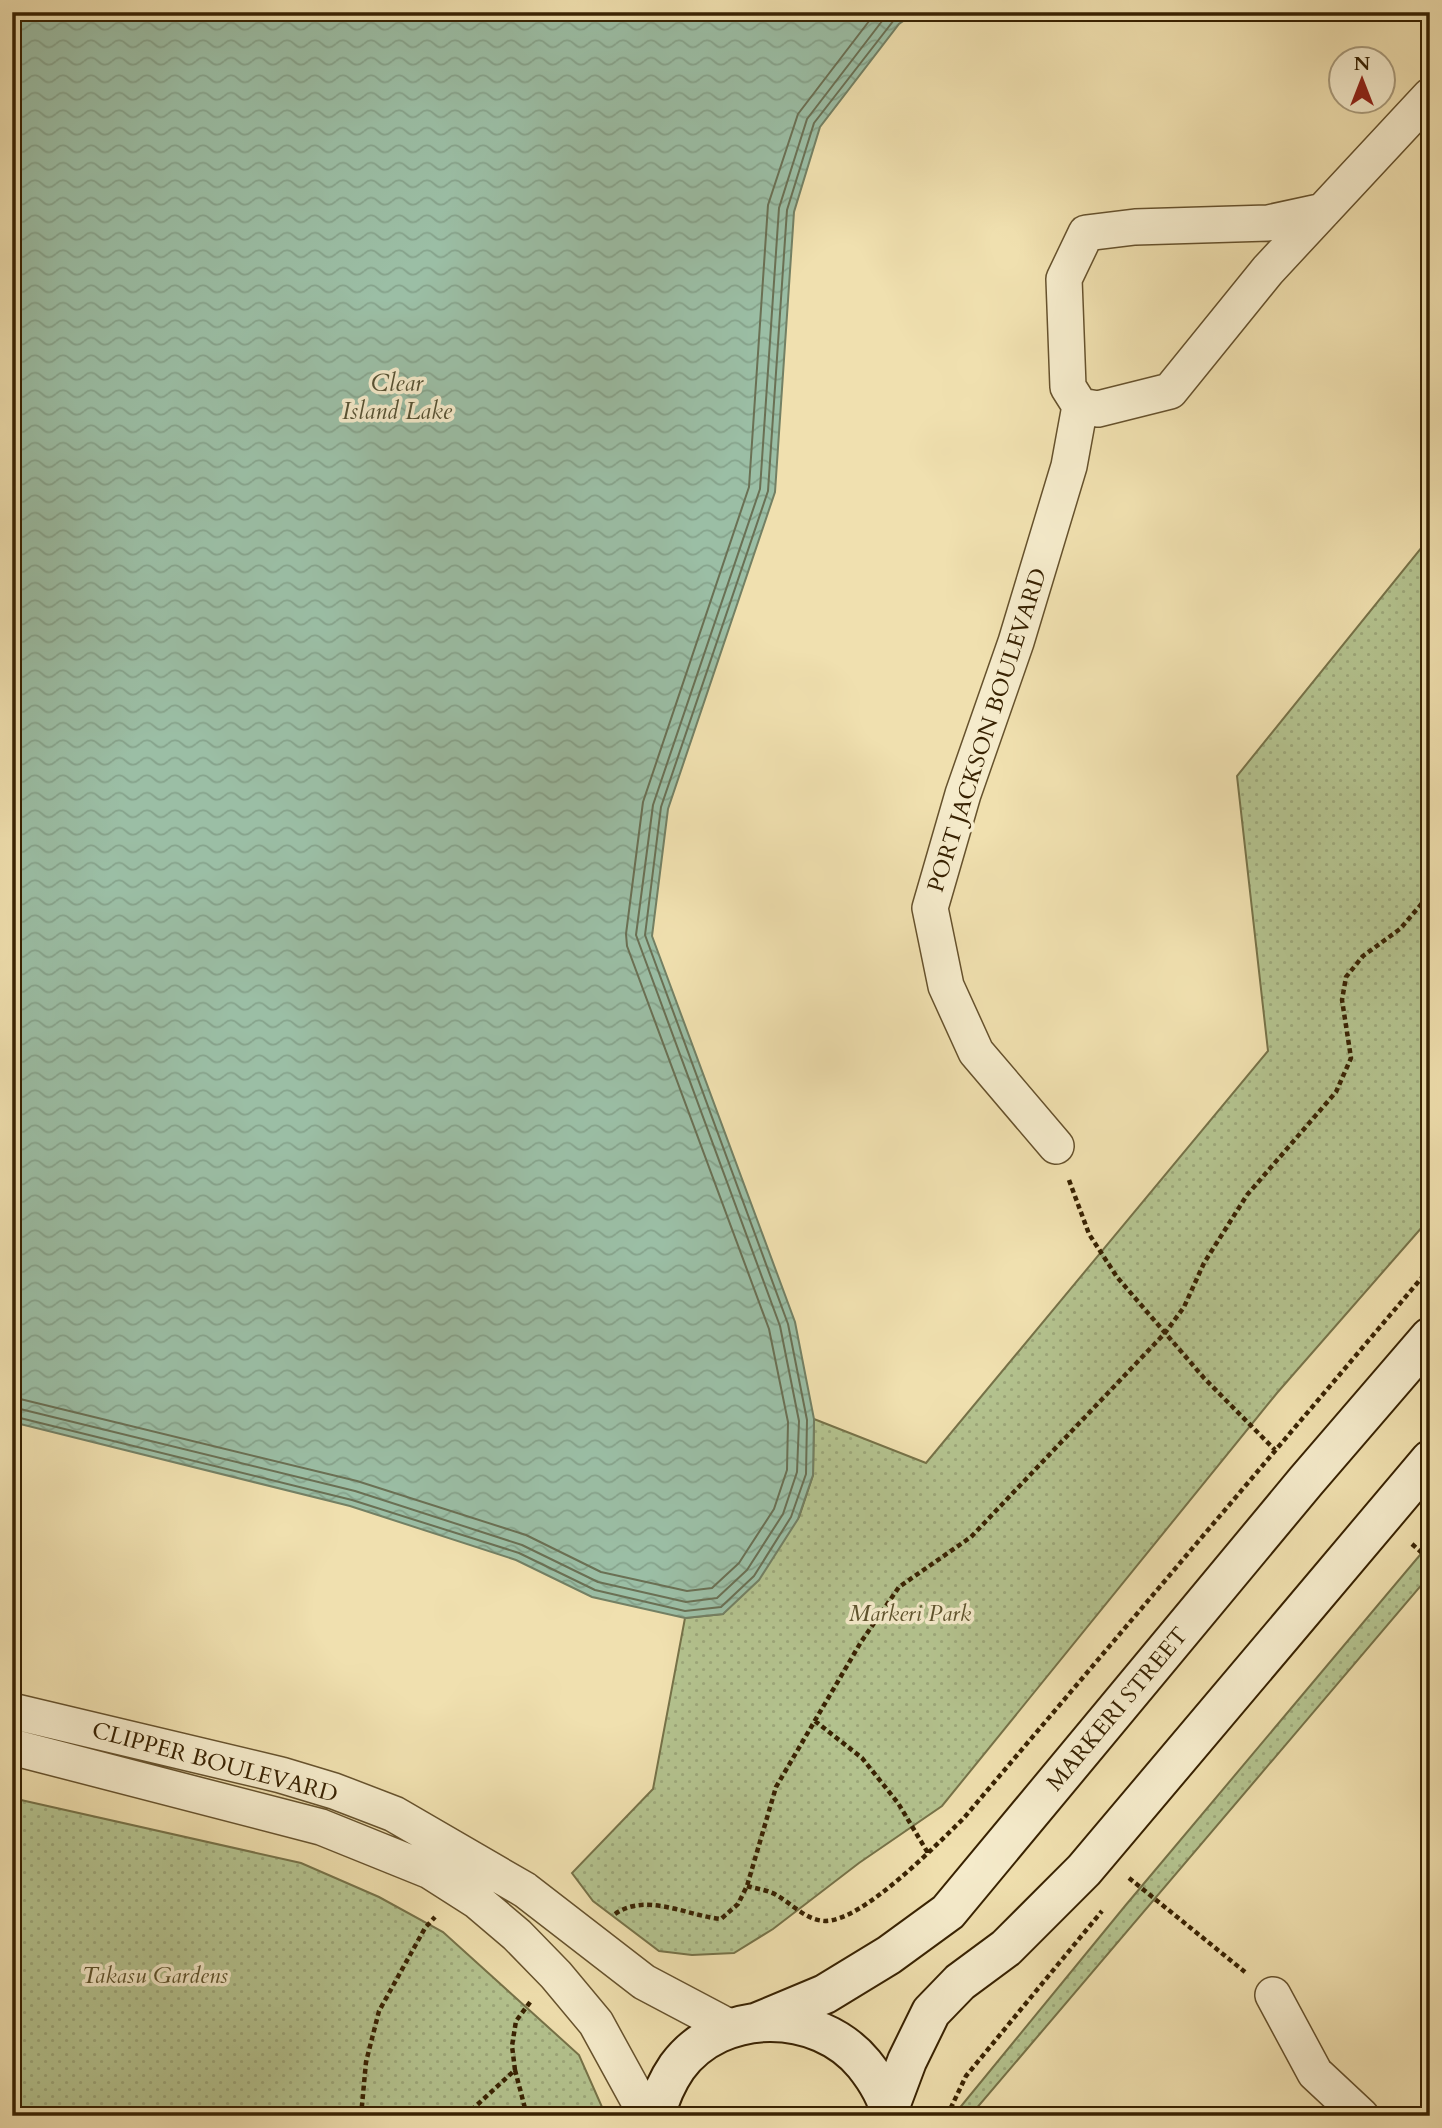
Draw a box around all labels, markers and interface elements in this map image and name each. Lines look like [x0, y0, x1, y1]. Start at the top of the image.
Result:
north arrow [1326, 46, 1396, 116]
text: N [1354, 51, 1371, 77]
water label: Clear Island Lake [342, 367, 453, 428]
street label: PORT JACKSON BOULEVARD [920, 564, 1054, 896]
park label: Markeri Park [849, 1598, 972, 1629]
street label: MARKERI STREET [1039, 1620, 1195, 1797]
street label: CLIPPER BOULEVARD [89, 1714, 341, 1810]
park label: Takasu Gardens [82, 1960, 228, 1991]

